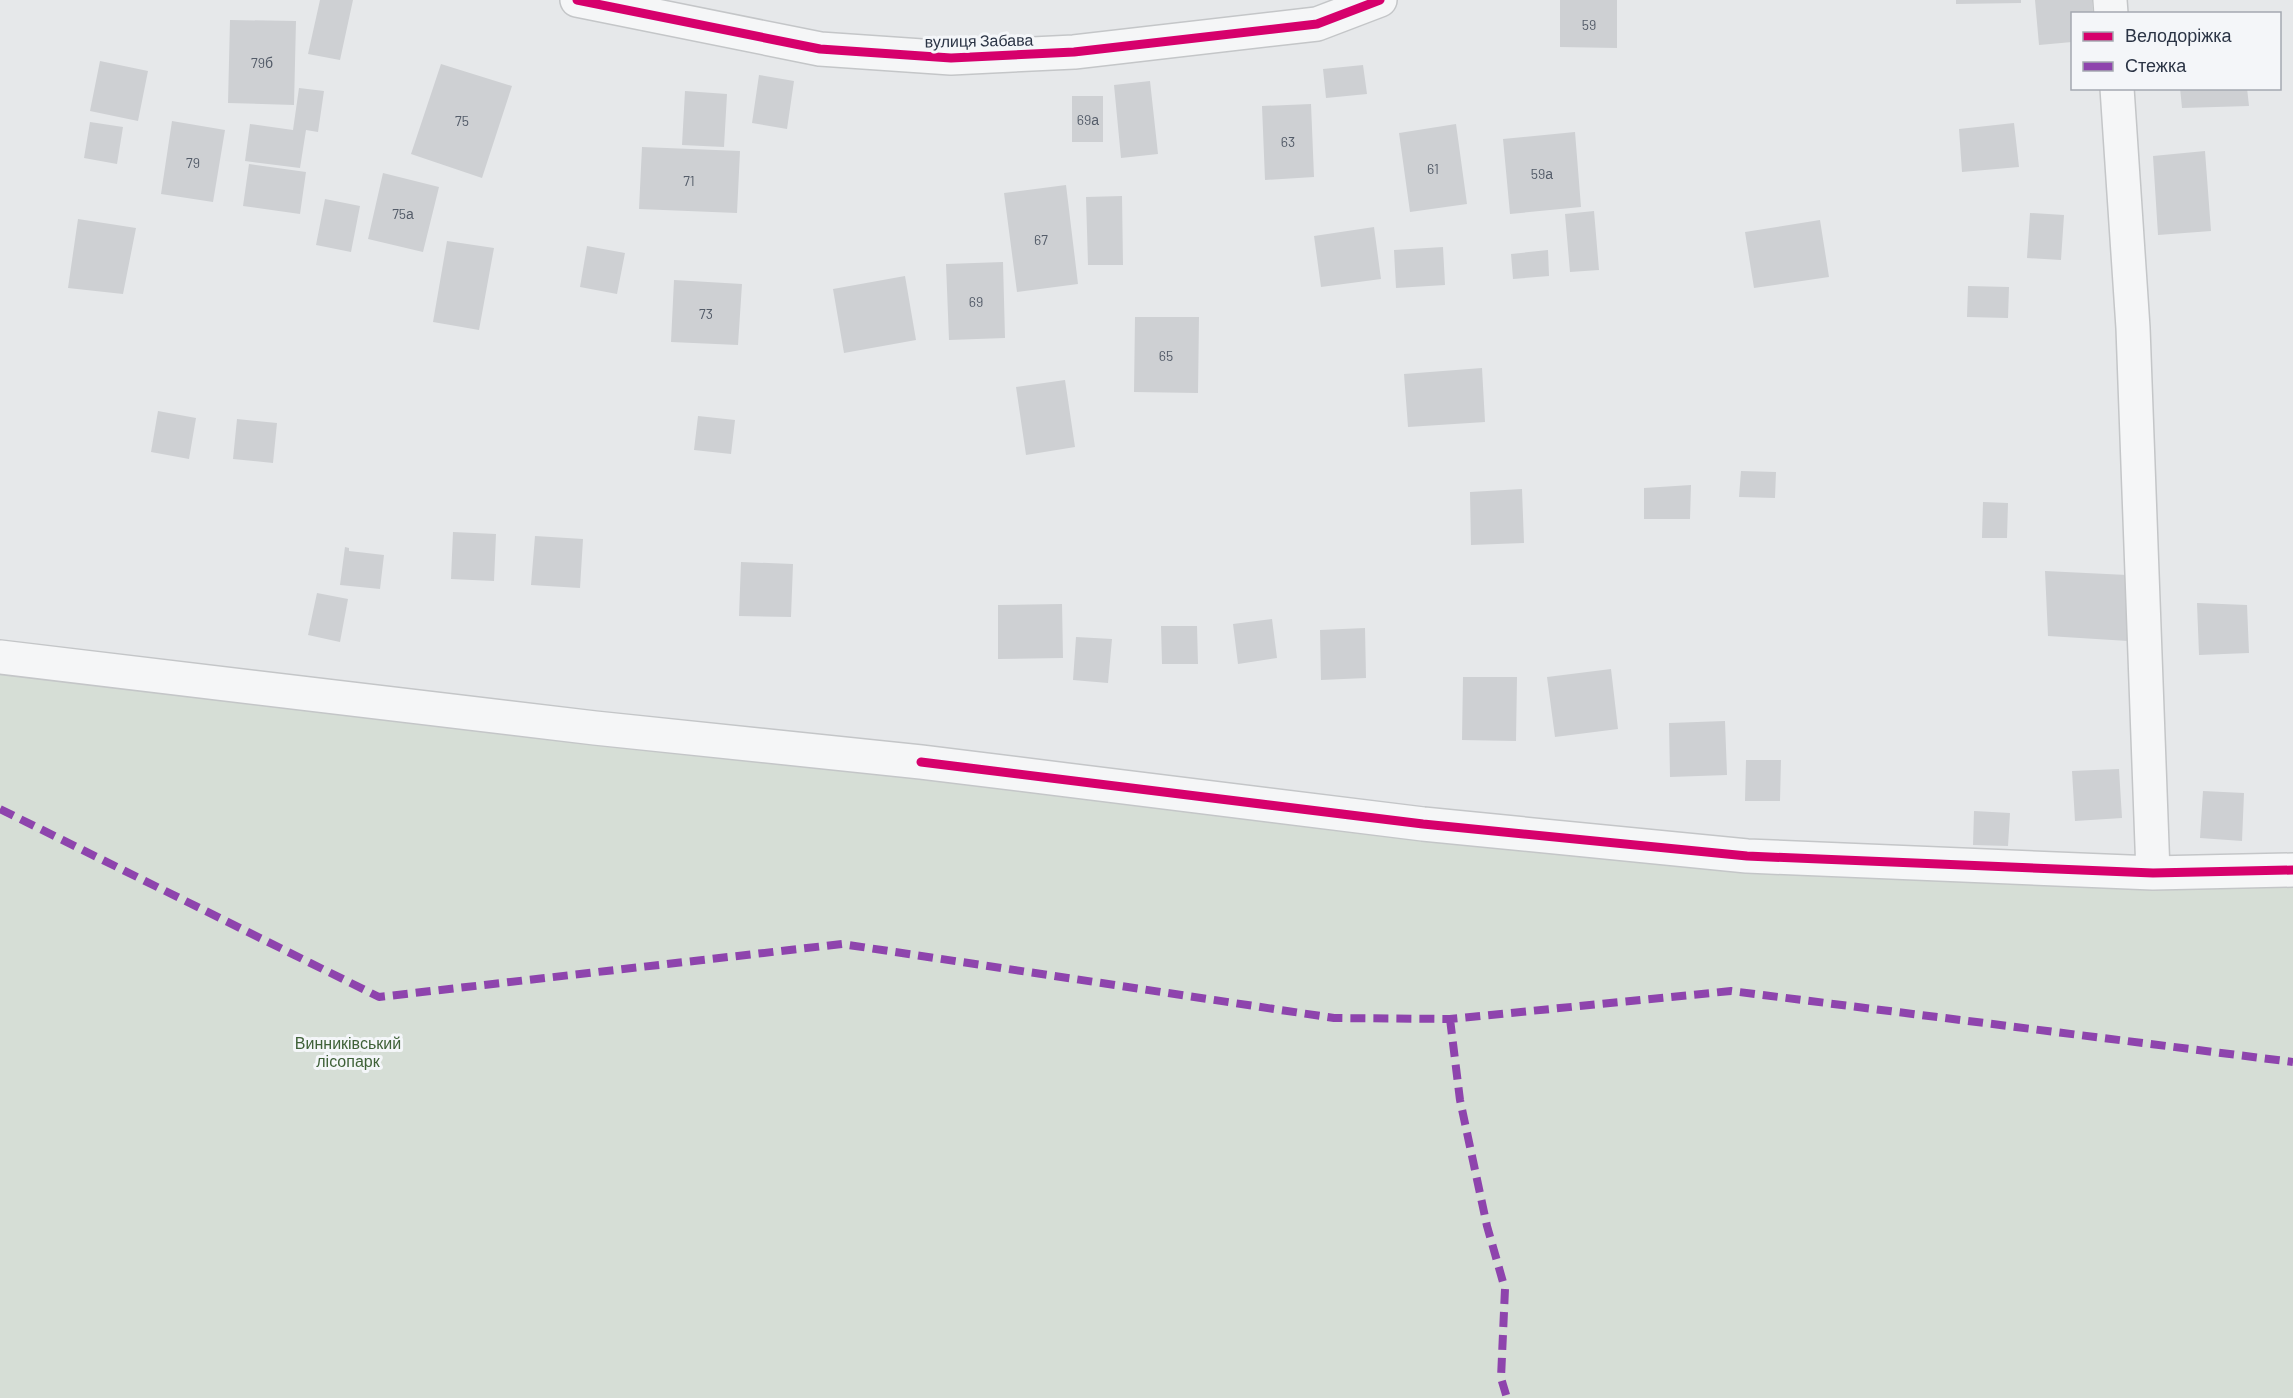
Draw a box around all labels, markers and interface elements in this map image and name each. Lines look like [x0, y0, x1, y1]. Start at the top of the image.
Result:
legend [2071, 12, 2281, 90]
house number: 59 [1582, 16, 1596, 33]
text: Велодоріжка [2125, 24, 2233, 46]
street label: вулиця Забава [925, 30, 1034, 50]
house number: 79б [251, 54, 273, 71]
text: Стежка [2125, 54, 2187, 76]
house number: 69а [1077, 111, 1099, 128]
house number: 75 [455, 112, 469, 129]
house number: 63 [1281, 133, 1295, 150]
house number: 79 [186, 154, 200, 171]
house number: 61 [1427, 160, 1439, 177]
house number: 59а [1531, 165, 1553, 182]
house number: 71 [683, 172, 695, 189]
house number: 75а [392, 205, 414, 222]
house number: 67 [1034, 231, 1048, 248]
house number: 69 [969, 293, 983, 310]
house number: 73 [699, 305, 713, 322]
house number: 65 [1159, 347, 1173, 364]
park label: Винниківський лісопарк [295, 1033, 401, 1070]

